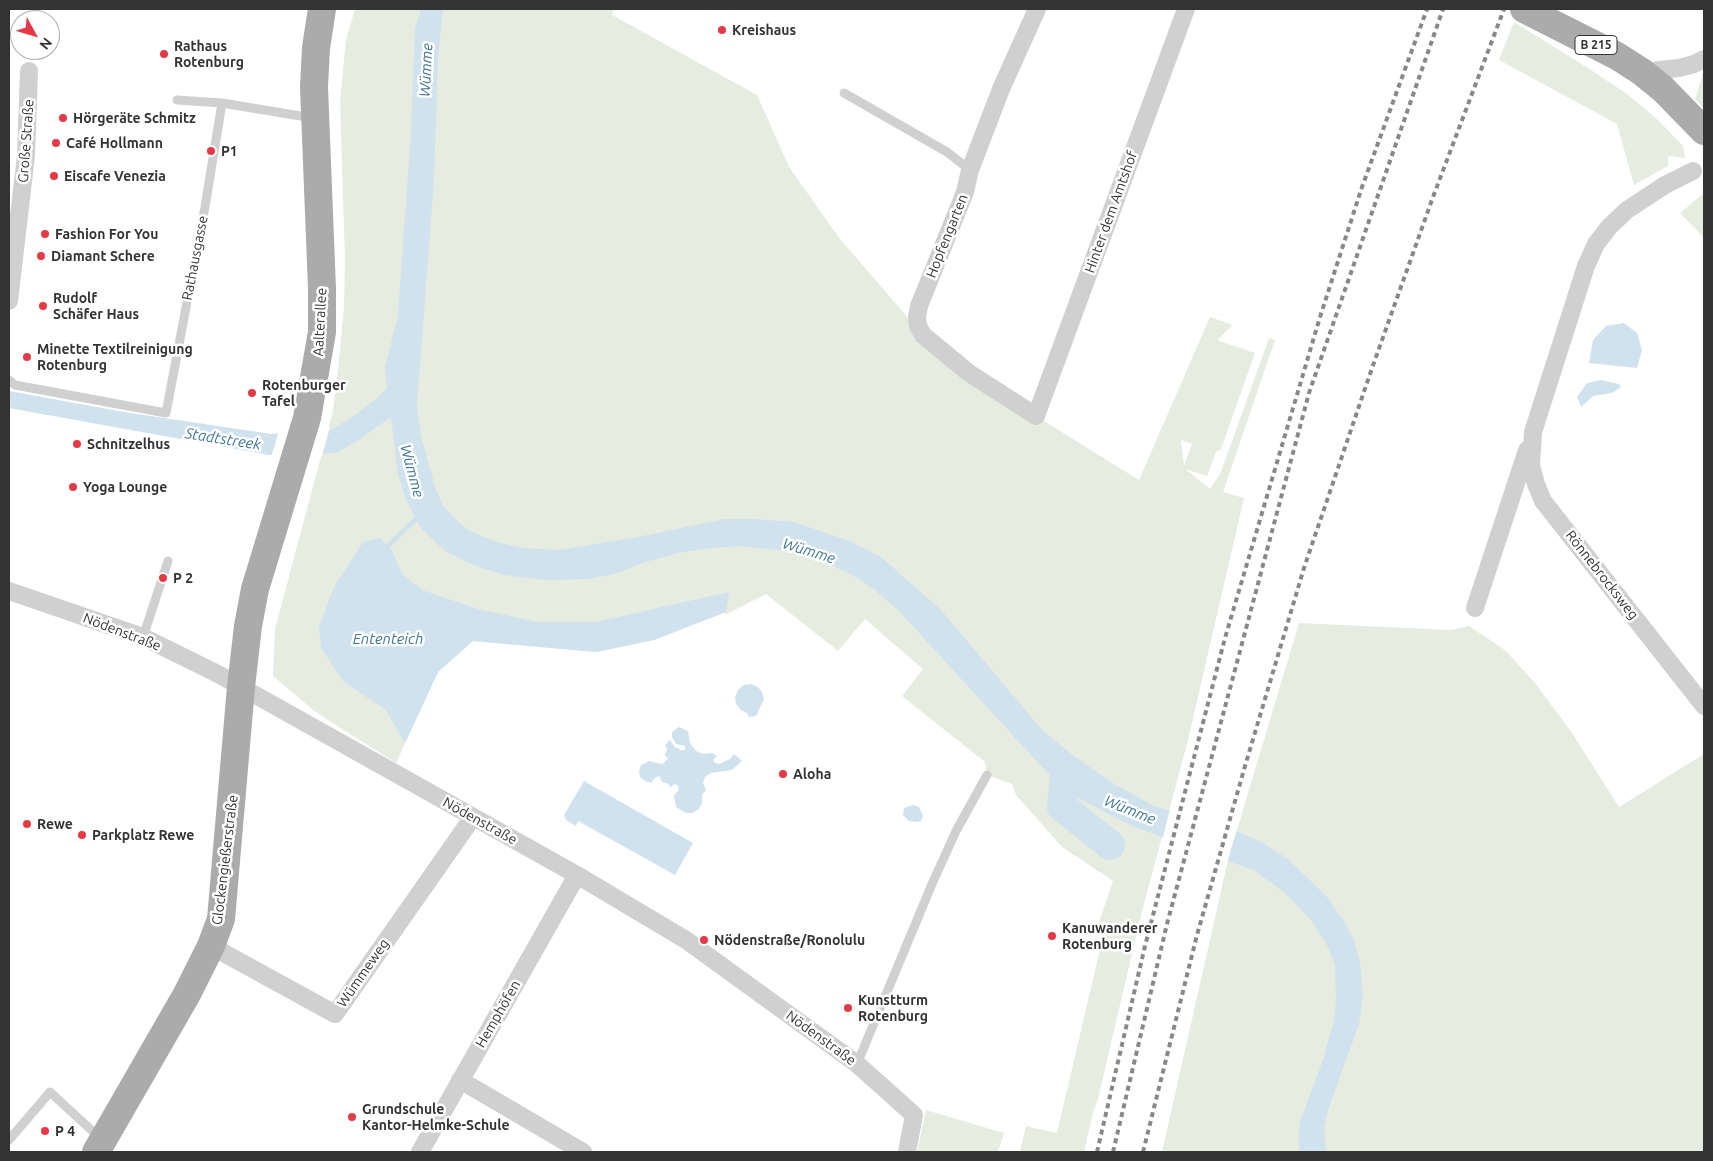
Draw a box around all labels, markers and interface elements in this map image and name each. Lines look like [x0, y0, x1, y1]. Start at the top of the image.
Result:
north arrow [10, 10, 60, 60]
place label: Kreishaus [732, 22, 796, 38]
marker: Kreishaus [716, 24, 728, 36]
text: N [36, 35, 55, 53]
road number: B 215 [1575, 36, 1617, 54]
place label: Rathaus Rotenburg [174, 38, 244, 70]
water label: Wümme [416, 43, 436, 97]
marker: Rathaus Rotenburg [158, 48, 170, 60]
street label: Große Straße [15, 99, 37, 183]
place label: Hörgeräte Schmitz [73, 110, 196, 126]
marker: Hörgeräte Schmitz [57, 112, 69, 124]
place label: Café Hollmann [66, 135, 163, 151]
marker: Café Hollmann [50, 137, 62, 149]
place label: P1 [221, 143, 238, 159]
marker: P1 [205, 145, 217, 157]
street label: Hinter dem Amtshof [1081, 149, 1141, 275]
place label: Eiscafe Venezia [64, 168, 166, 184]
marker: Eiscafe Venezia [48, 170, 60, 182]
street label: Hopfengarten [923, 192, 971, 280]
street label: Rathausgasse [179, 214, 211, 302]
place label: Fashion For You [55, 226, 158, 242]
marker: Fashion For You [39, 228, 51, 240]
place label: Diamant Schere [51, 248, 155, 264]
marker: Diamant Schere [35, 250, 47, 262]
street label: Aalterallee [310, 287, 330, 357]
place label: Rudolf Schäfer Haus [53, 290, 139, 322]
marker: Rudolf Schäfer Haus [37, 300, 49, 312]
place label: Minette Textilreinigung Rotenburg [37, 341, 193, 374]
marker: Minette Textilreinigung Rotenburg [21, 351, 33, 363]
place label: Rotenburger Tafel [262, 377, 346, 410]
marker: Rotenburger Tafel [246, 387, 258, 399]
water label: Stadtstreek [184, 424, 262, 454]
place label: Schnitzelhus [87, 436, 170, 452]
marker: Schnitzelhus [71, 438, 83, 450]
water label: Wümme [396, 443, 428, 499]
place label: Yoga Lounge [83, 479, 167, 495]
marker: Yoga Lounge [67, 481, 79, 493]
street label: Rönnebrocksweg [1562, 527, 1642, 623]
water label: Wümme [781, 535, 837, 567]
place label: P 2 [173, 570, 193, 586]
marker: P 2 [157, 572, 169, 584]
street label: Nödenstraße [81, 609, 163, 655]
water label: Ententeich [353, 630, 423, 648]
place label: Aloha [793, 766, 831, 782]
marker: Aloha [777, 768, 789, 780]
water label: Wümme [1102, 792, 1158, 828]
street label: Glockengießerstraße [209, 794, 241, 926]
street label: Nödenstraße [440, 794, 520, 848]
place label: Rewe [37, 816, 73, 832]
marker: Rewe [21, 818, 33, 830]
place label: Parkplatz Rewe [92, 827, 194, 843]
marker: Parkplatz Rewe [76, 829, 88, 841]
place label: Kanuwanderer Rotenburg [1062, 920, 1158, 952]
marker: Kanuwanderer Rotenburg [1046, 930, 1058, 942]
place label: Nödenstraße/Ronolulu [714, 932, 865, 948]
marker: Nödenstraße/Ronolulu [698, 934, 710, 946]
street label: Wümmeweg [333, 936, 393, 1010]
street label: Hemphöfen [472, 977, 524, 1051]
place label: Kunstturm Rotenburg [858, 992, 928, 1024]
marker: Kunstturm Rotenburg [842, 1002, 854, 1014]
street label: Nödenstraße [783, 1007, 859, 1069]
place label: Grundschule Kantor-Helmke-Schule [362, 1101, 510, 1134]
marker: Grundschule Kantor-Helmke-Schule [346, 1111, 358, 1123]
place label: P 4 [55, 1123, 75, 1139]
marker: P 4 [39, 1125, 51, 1137]

